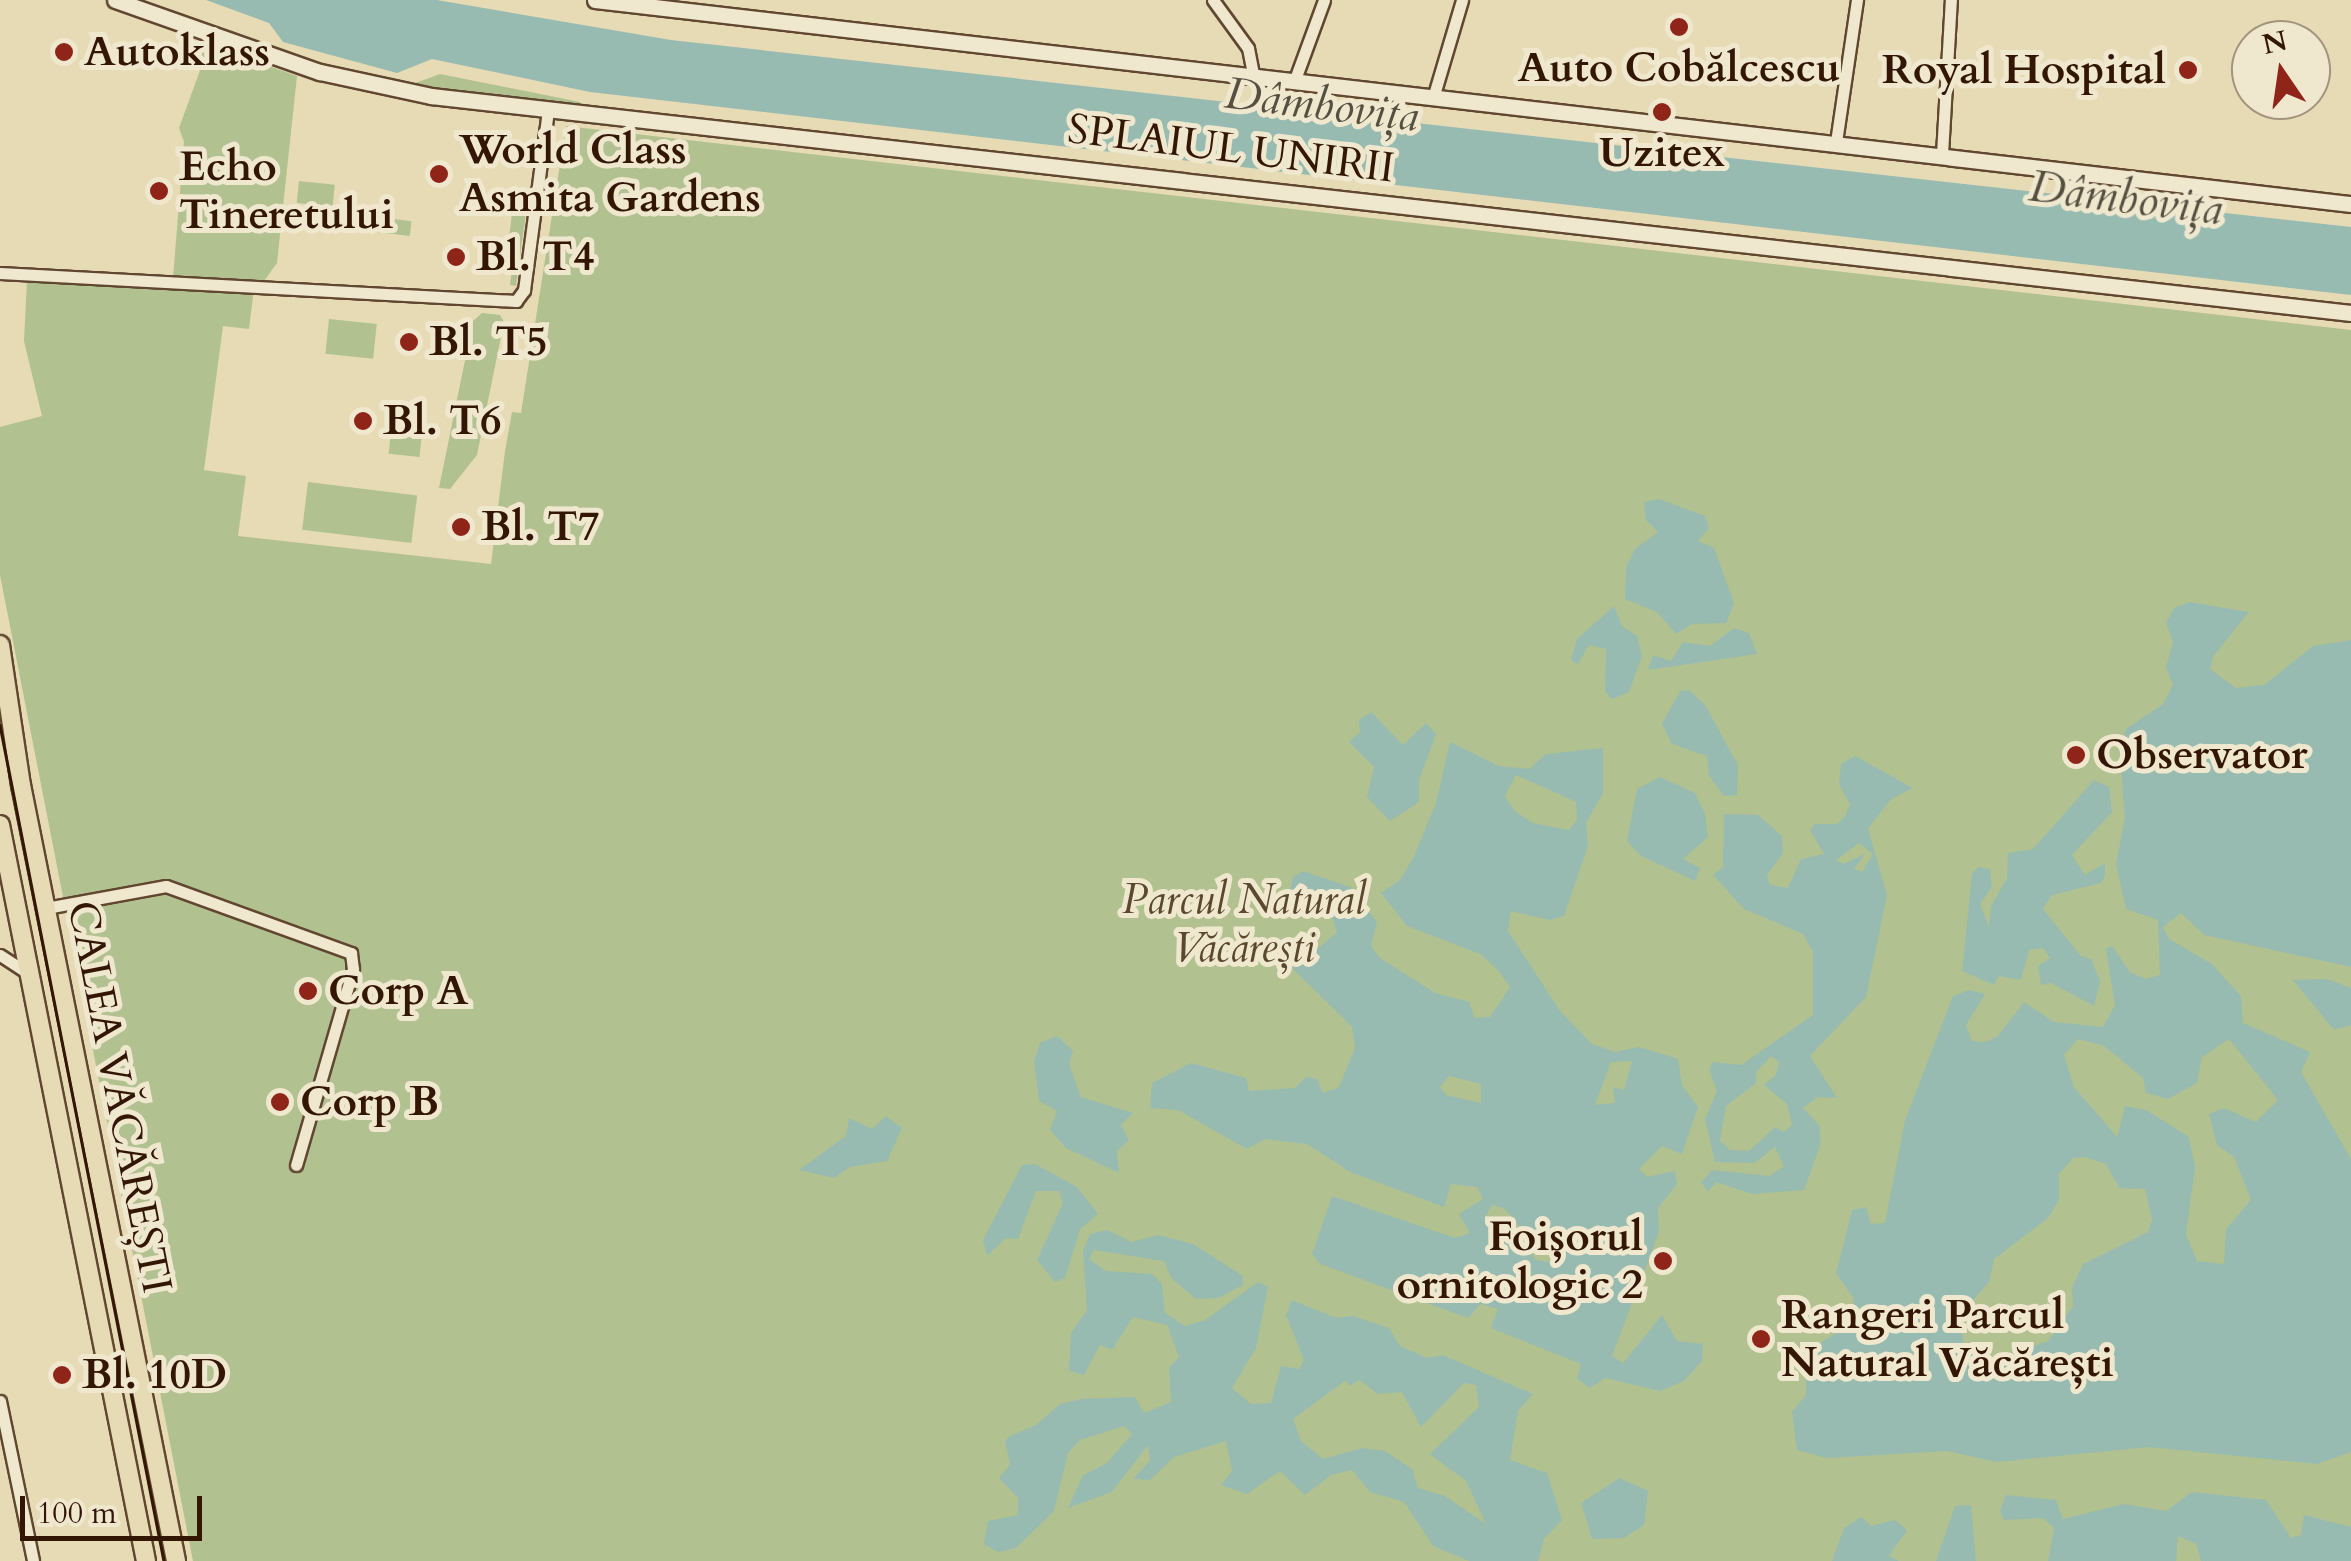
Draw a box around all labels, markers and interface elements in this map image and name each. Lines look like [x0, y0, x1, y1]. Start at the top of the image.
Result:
marker: Auto Cobălcescu [1668, 16, 1690, 38]
north arrow [2231, 20, 2331, 120]
text: N [2259, 21, 2291, 64]
place label: Autoklass [84, 27, 270, 77]
marker: Autoklass [53, 41, 75, 63]
place label: Auto Cobălcescu [1518, 43, 1840, 93]
place label: Royal Hospital [1882, 45, 2166, 95]
marker: Royal Hospital [2175, 57, 2201, 83]
water label: Dâmbovița [1222, 66, 1422, 144]
marker: Uzitex [1651, 101, 1673, 123]
street label: SPLAIUL UNIRII [1065, 104, 1397, 194]
place label: World Class Asmita Gardens [459, 125, 761, 224]
place label: Uzitex [1599, 128, 1725, 178]
place label: Echo Tineretului [179, 142, 394, 240]
water label: Dâmbovița [2026, 159, 2226, 237]
marker: World Class Asmita Gardens [428, 163, 450, 185]
marker: Echo Tineretului [148, 180, 170, 202]
place label: Bl. T4 [476, 232, 594, 282]
marker: Bl. T4 [445, 246, 467, 268]
place label: Bl. T5 [429, 317, 547, 367]
marker: Bl. T5 [398, 331, 420, 353]
place label: Bl. T6 [383, 396, 501, 446]
marker: Bl. T6 [352, 410, 374, 432]
place label: Bl. T7 [481, 502, 599, 552]
marker: Bl. T7 [450, 516, 472, 538]
place label: Observator [2096, 730, 2308, 780]
marker: Observator [2065, 744, 2087, 766]
park label: Parcul Natural Văcărești [1122, 875, 1366, 974]
street label: CALEA VĂCĂREȘTI [56, 897, 182, 1297]
place label: Corp A [328, 966, 468, 1016]
marker: Corp A [297, 980, 319, 1002]
place label: Corp B [300, 1077, 439, 1127]
marker: Corp B [269, 1091, 291, 1113]
place label: Foișorul ornitologic 2 [1397, 1212, 1643, 1310]
marker: Foișorul ornitologic 2 [1652, 1250, 1674, 1272]
place label: Rangeri Parcul Natural Văcărești [1781, 1290, 2114, 1388]
marker: Rangeri Parcul Natural Văcărești [1750, 1328, 1772, 1350]
place label: Bl. 10D [82, 1350, 227, 1400]
marker: Bl. 10D [51, 1364, 73, 1386]
scale bar [25, 1476, 208, 1538]
text: 100 m [37, 1493, 117, 1534]

